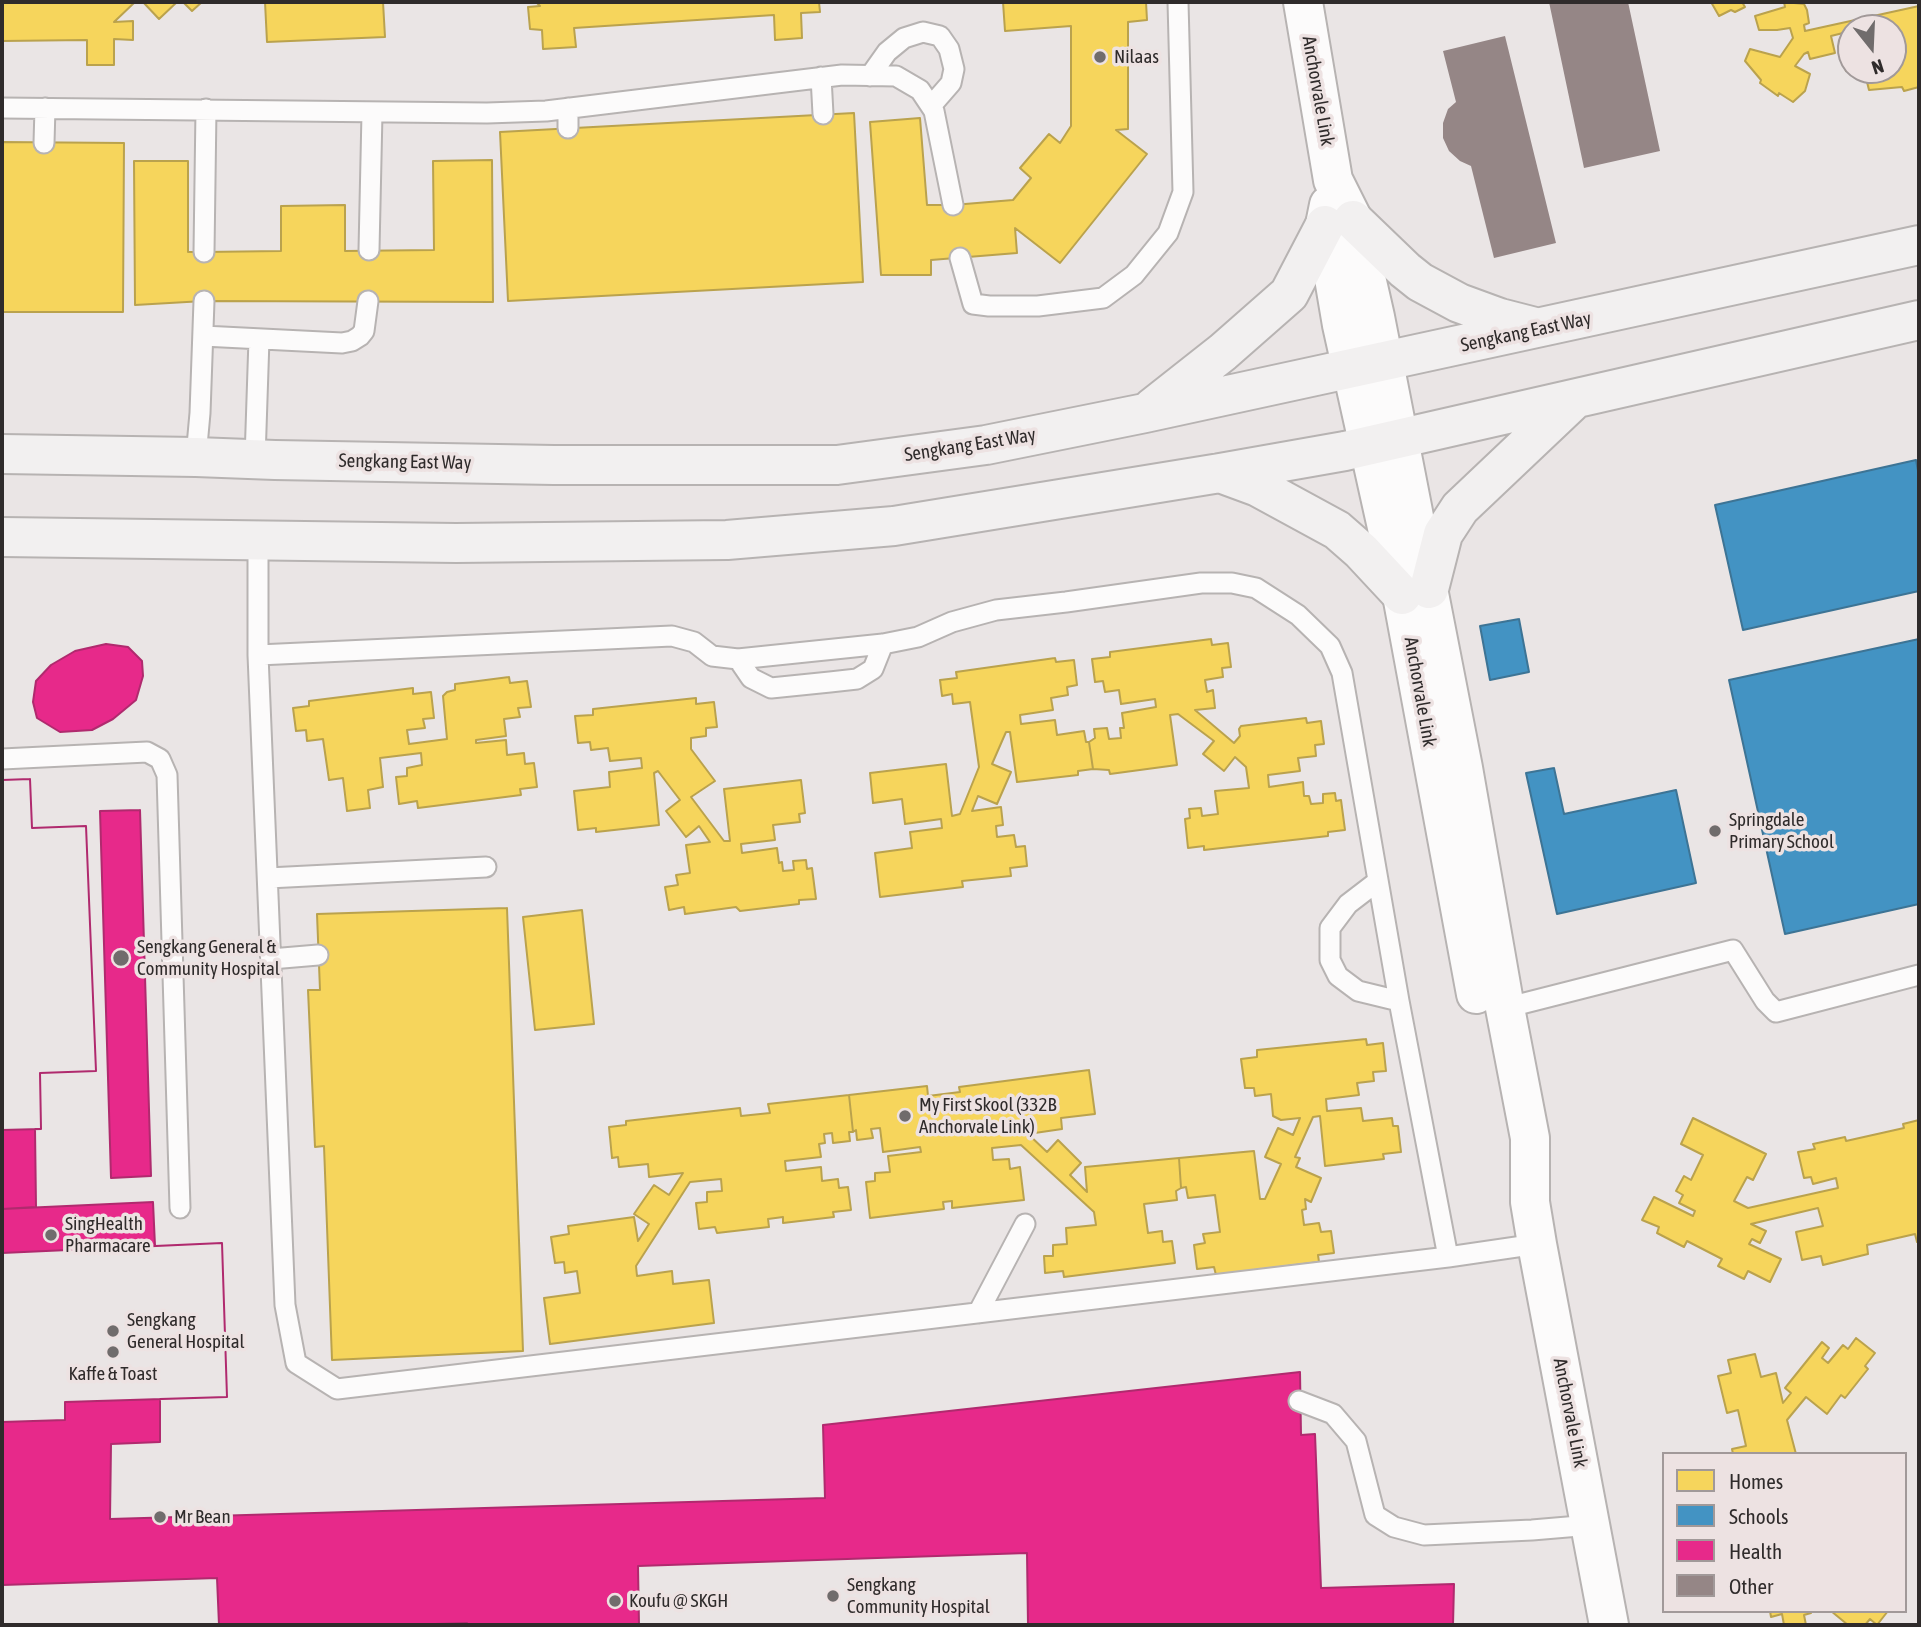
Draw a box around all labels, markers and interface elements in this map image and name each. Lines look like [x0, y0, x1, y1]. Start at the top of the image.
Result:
north arrow [1837, 14, 1907, 84]
street label: Anchorvale Link [1297, 34, 1339, 148]
place label: Nilaas [1114, 46, 1159, 68]
marker: Nilaas [1092, 49, 1108, 65]
text: N [1869, 55, 1887, 79]
street label: Sengkang East Way [1459, 307, 1593, 357]
street label: Sengkang East Way [903, 423, 1037, 467]
street label: Sengkang East Way [338, 449, 472, 475]
street label: Anchorvale Link [1399, 635, 1441, 749]
place label: Springdale Primary School [1729, 809, 1834, 853]
marker: Springdale Primary School [1707, 823, 1723, 839]
place label: Sengkang General & Community Hospital [137, 936, 280, 980]
marker: Sengkang General & Community Hospital [111, 948, 131, 968]
place label: My First Skool (332B Anchorvale Link) [919, 1094, 1056, 1138]
marker: My First Skool (332B Anchorvale Link) [897, 1108, 913, 1124]
place label: SingHealth Pharmacare [65, 1213, 151, 1257]
marker: SingHealth Pharmacare [43, 1227, 59, 1243]
place label: Sengkang General Hospital [127, 1309, 245, 1353]
marker: Sengkang General Hospital [105, 1323, 121, 1339]
marker: Kaffe & Toast [105, 1344, 121, 1360]
street label: Anchorvale Link [1548, 1356, 1592, 1470]
place label: Kaffe & Toast [69, 1363, 157, 1385]
legend [1662, 1452, 1907, 1613]
text: Homes [1729, 1469, 1783, 1493]
text: Schools [1729, 1504, 1789, 1528]
place label: Mr Bean [174, 1506, 231, 1528]
marker: Mr Bean [152, 1509, 168, 1525]
text: Health [1729, 1539, 1782, 1563]
place label: Sengkang Community Hospital [847, 1574, 990, 1618]
text: Other [1729, 1574, 1773, 1598]
marker: Sengkang Community Hospital [825, 1588, 841, 1604]
place label: Koufu @ SKGH [629, 1590, 728, 1612]
marker: Koufu @ SKGH [607, 1593, 623, 1609]

